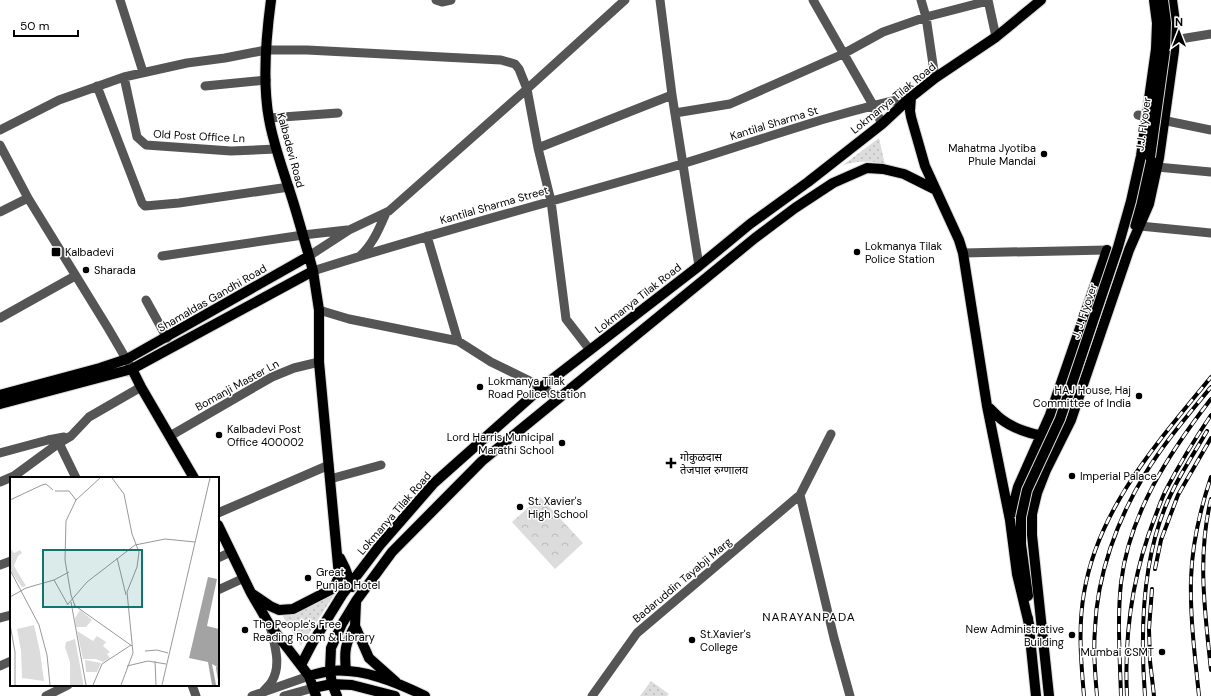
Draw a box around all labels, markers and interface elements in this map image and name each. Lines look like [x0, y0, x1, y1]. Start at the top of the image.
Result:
scale bar [14, 12, 78, 38]
north arrow [1159, 12, 1199, 52]
text: N [1175, 15, 1183, 29]
text: 50 m [20, 18, 49, 34]
street label: Lokmanya Tilak Road [848, 59, 939, 137]
street label: J.J. Flyover [1132, 96, 1154, 152]
street label: Kantilal Sharma St [728, 103, 820, 143]
street label: Kalbadevi Road [274, 111, 308, 189]
street label: Old Post Office Ln [153, 127, 245, 145]
place label: Mahatma Jyotiba Phule Mandai [948, 141, 1036, 168]
marker: Mahatma Jyotiba Phule Mandai [1039, 149, 1049, 159]
street label: Kantilal Sharma Street [438, 183, 550, 227]
place label: Lokmanya Tilak Police Station [865, 239, 942, 266]
place label: Kalbadevi [65, 245, 114, 259]
marker: Kalbadevi [50, 246, 62, 258]
marker: Lokmanya Tilak Police Station [852, 247, 862, 257]
street label: Lokmanya Tilak Road [592, 260, 684, 336]
street label: Shamaldas Gandhi Road [155, 261, 269, 335]
place label: Sharada [94, 263, 136, 277]
marker: Sharada [81, 265, 91, 275]
street label: J. J. Flyover [1068, 282, 1100, 340]
street label: Bomanji Master Ln [193, 356, 281, 414]
place label: Lokmanya Tilak Road Police Station [488, 374, 586, 401]
marker: Lokmanya Tilak Road Police Station [475, 382, 485, 392]
place label: HAJ House, Haj Committee of India [1033, 383, 1131, 410]
marker: HAJ House, Haj Committee of India [1134, 391, 1144, 401]
place label: Kalbadevi Post Office 400002 [227, 422, 304, 449]
marker: Kalbadevi Post Office 400002 [214, 430, 224, 440]
place label: Lord Harris Municipal Marathi School [447, 430, 554, 457]
marker: Lord Harris Municipal Marathi School [557, 438, 567, 448]
place label: गोकुळदास तेजपाल रुग्णालय [680, 450, 749, 477]
marker: गोकुळदास तेजपाल रुग्णालय [665, 457, 677, 469]
street label: Lokmanya Tilak Road [354, 468, 434, 557]
place label: Imperial Palace [1080, 469, 1157, 483]
marker: Imperial Palace [1067, 471, 1077, 481]
inset map [10, 477, 219, 686]
place label: St. Xavier's High School [528, 494, 588, 521]
marker: St. Xavier's High School [515, 502, 525, 512]
street label: Badaruddin Tayabji Marg [630, 534, 734, 626]
place label: Great Punjab Hotel [316, 565, 380, 592]
marker: Great Punjab Hotel [303, 573, 313, 583]
district label: NARAYANPADA [762, 609, 856, 625]
place label: The People's Free Reading Room & Library [253, 617, 375, 644]
place label: New Administrative Building [966, 622, 1064, 649]
marker: The People's Free Reading Room & Library [240, 625, 250, 635]
place label: St.Xavier's College [700, 627, 751, 654]
marker: New Administrative Building [1067, 630, 1077, 640]
marker: St.Xavier's College [687, 635, 697, 645]
place label: Mumbai CSMT [1081, 645, 1154, 659]
marker: Mumbai CSMT [1157, 647, 1167, 657]

